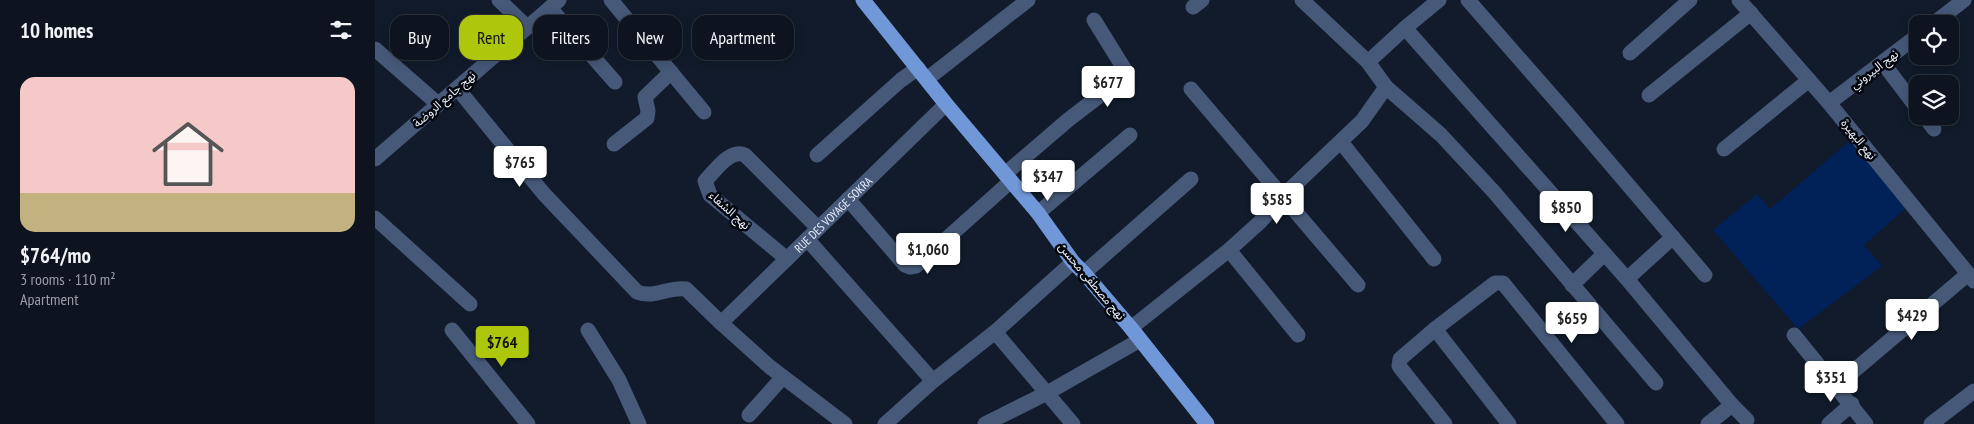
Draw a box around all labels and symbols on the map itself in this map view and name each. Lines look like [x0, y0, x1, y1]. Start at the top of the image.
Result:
street label: نهج البيروني [1847, 46, 1903, 94]
pin: $677 [1078, 66, 1138, 108]
street label: نهج جامع الروضة [410, 68, 480, 132]
street label: نهع البهيرة [1837, 116, 1880, 164]
pin: $765 [490, 146, 550, 188]
pin: $347 [1018, 160, 1078, 202]
street label: RUE DES VOYAGE SOKRA [791, 173, 875, 255]
pin: $585 [1247, 182, 1307, 225]
street label: نهج الشفاء [705, 188, 754, 234]
pin: $850 [1536, 190, 1596, 233]
pin: $1,060 [887, 232, 969, 275]
street label: نهج مصطفى محسن [1054, 239, 1129, 324]
pin: $429 [1882, 298, 1942, 341]
pin: $659 [1542, 302, 1602, 344]
pin: $764 [472, 326, 532, 368]
pin: $351 [1801, 360, 1861, 403]

